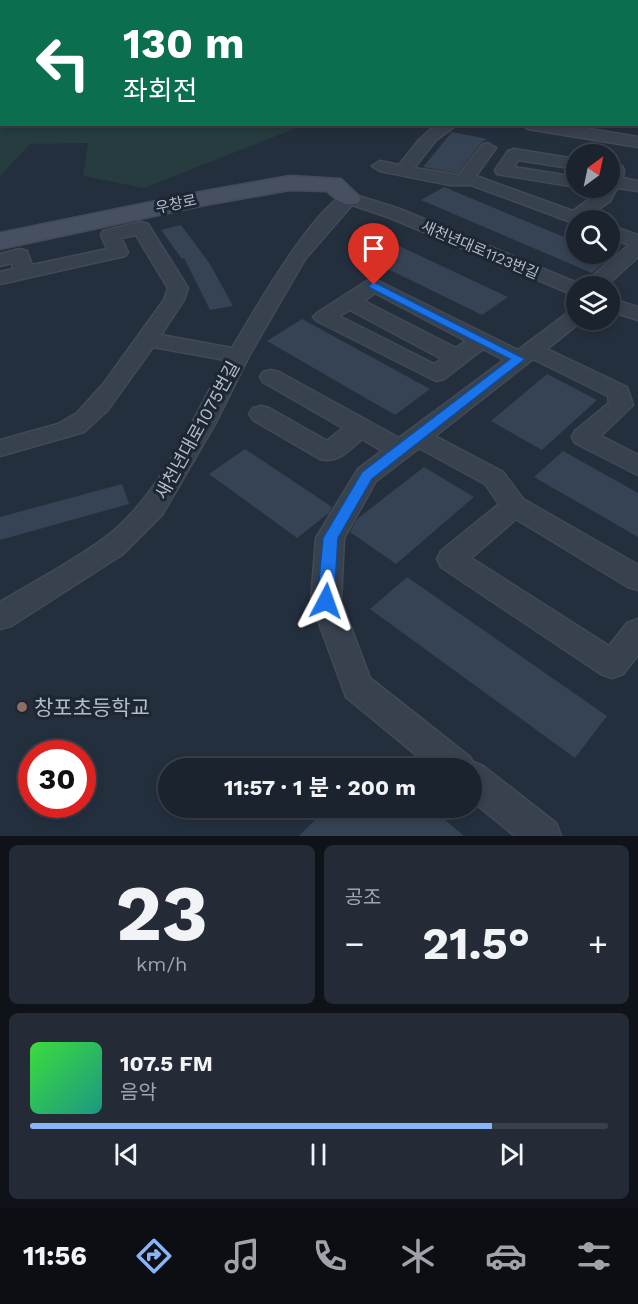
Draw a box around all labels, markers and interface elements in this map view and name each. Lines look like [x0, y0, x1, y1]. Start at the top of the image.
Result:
text: 130 m [123, 19, 245, 68]
icon: left [24, 24, 102, 102]
text: 좌회전 [123, 75, 198, 107]
north arrow [566, 144, 620, 198]
map controls [566, 144, 620, 330]
street label: 우창로 [154, 191, 198, 217]
button: search [566, 210, 620, 264]
street label: 새천년대로1123번길 [419, 217, 541, 283]
pin [348, 223, 399, 285]
icon: arrive [357, 232, 390, 265]
button: layers [566, 276, 620, 330]
street label: 새천년대로1075번길 [150, 357, 244, 503]
position arrow [294, 569, 358, 633]
place label: 창포초등학교 [34, 695, 150, 720]
marker: 창포초등학교 [15, 700, 29, 714]
speed limit sign: 30 [18, 740, 96, 818]
text: 11:57 · 1 분 · 200 m [224, 775, 416, 800]
text: 23 [115, 867, 208, 959]
text: 공조 [345, 885, 381, 909]
text: 21.5° [422, 917, 530, 970]
text: − [345, 924, 364, 963]
text: + [588, 924, 608, 963]
text: km/h [136, 952, 188, 976]
text: 107.5 FM [120, 1051, 213, 1076]
text: 음악 [120, 1080, 157, 1104]
icon: previous [110, 1138, 143, 1171]
icon: pause [302, 1138, 335, 1171]
icon: next [495, 1138, 528, 1171]
icon: directions [133, 1235, 175, 1277]
icon: music [221, 1235, 263, 1277]
icon: phone [309, 1235, 351, 1277]
icon: climate [397, 1235, 439, 1277]
icon: car [485, 1235, 527, 1277]
icon: filters [573, 1235, 615, 1277]
text: 11:56 [23, 1240, 87, 1272]

